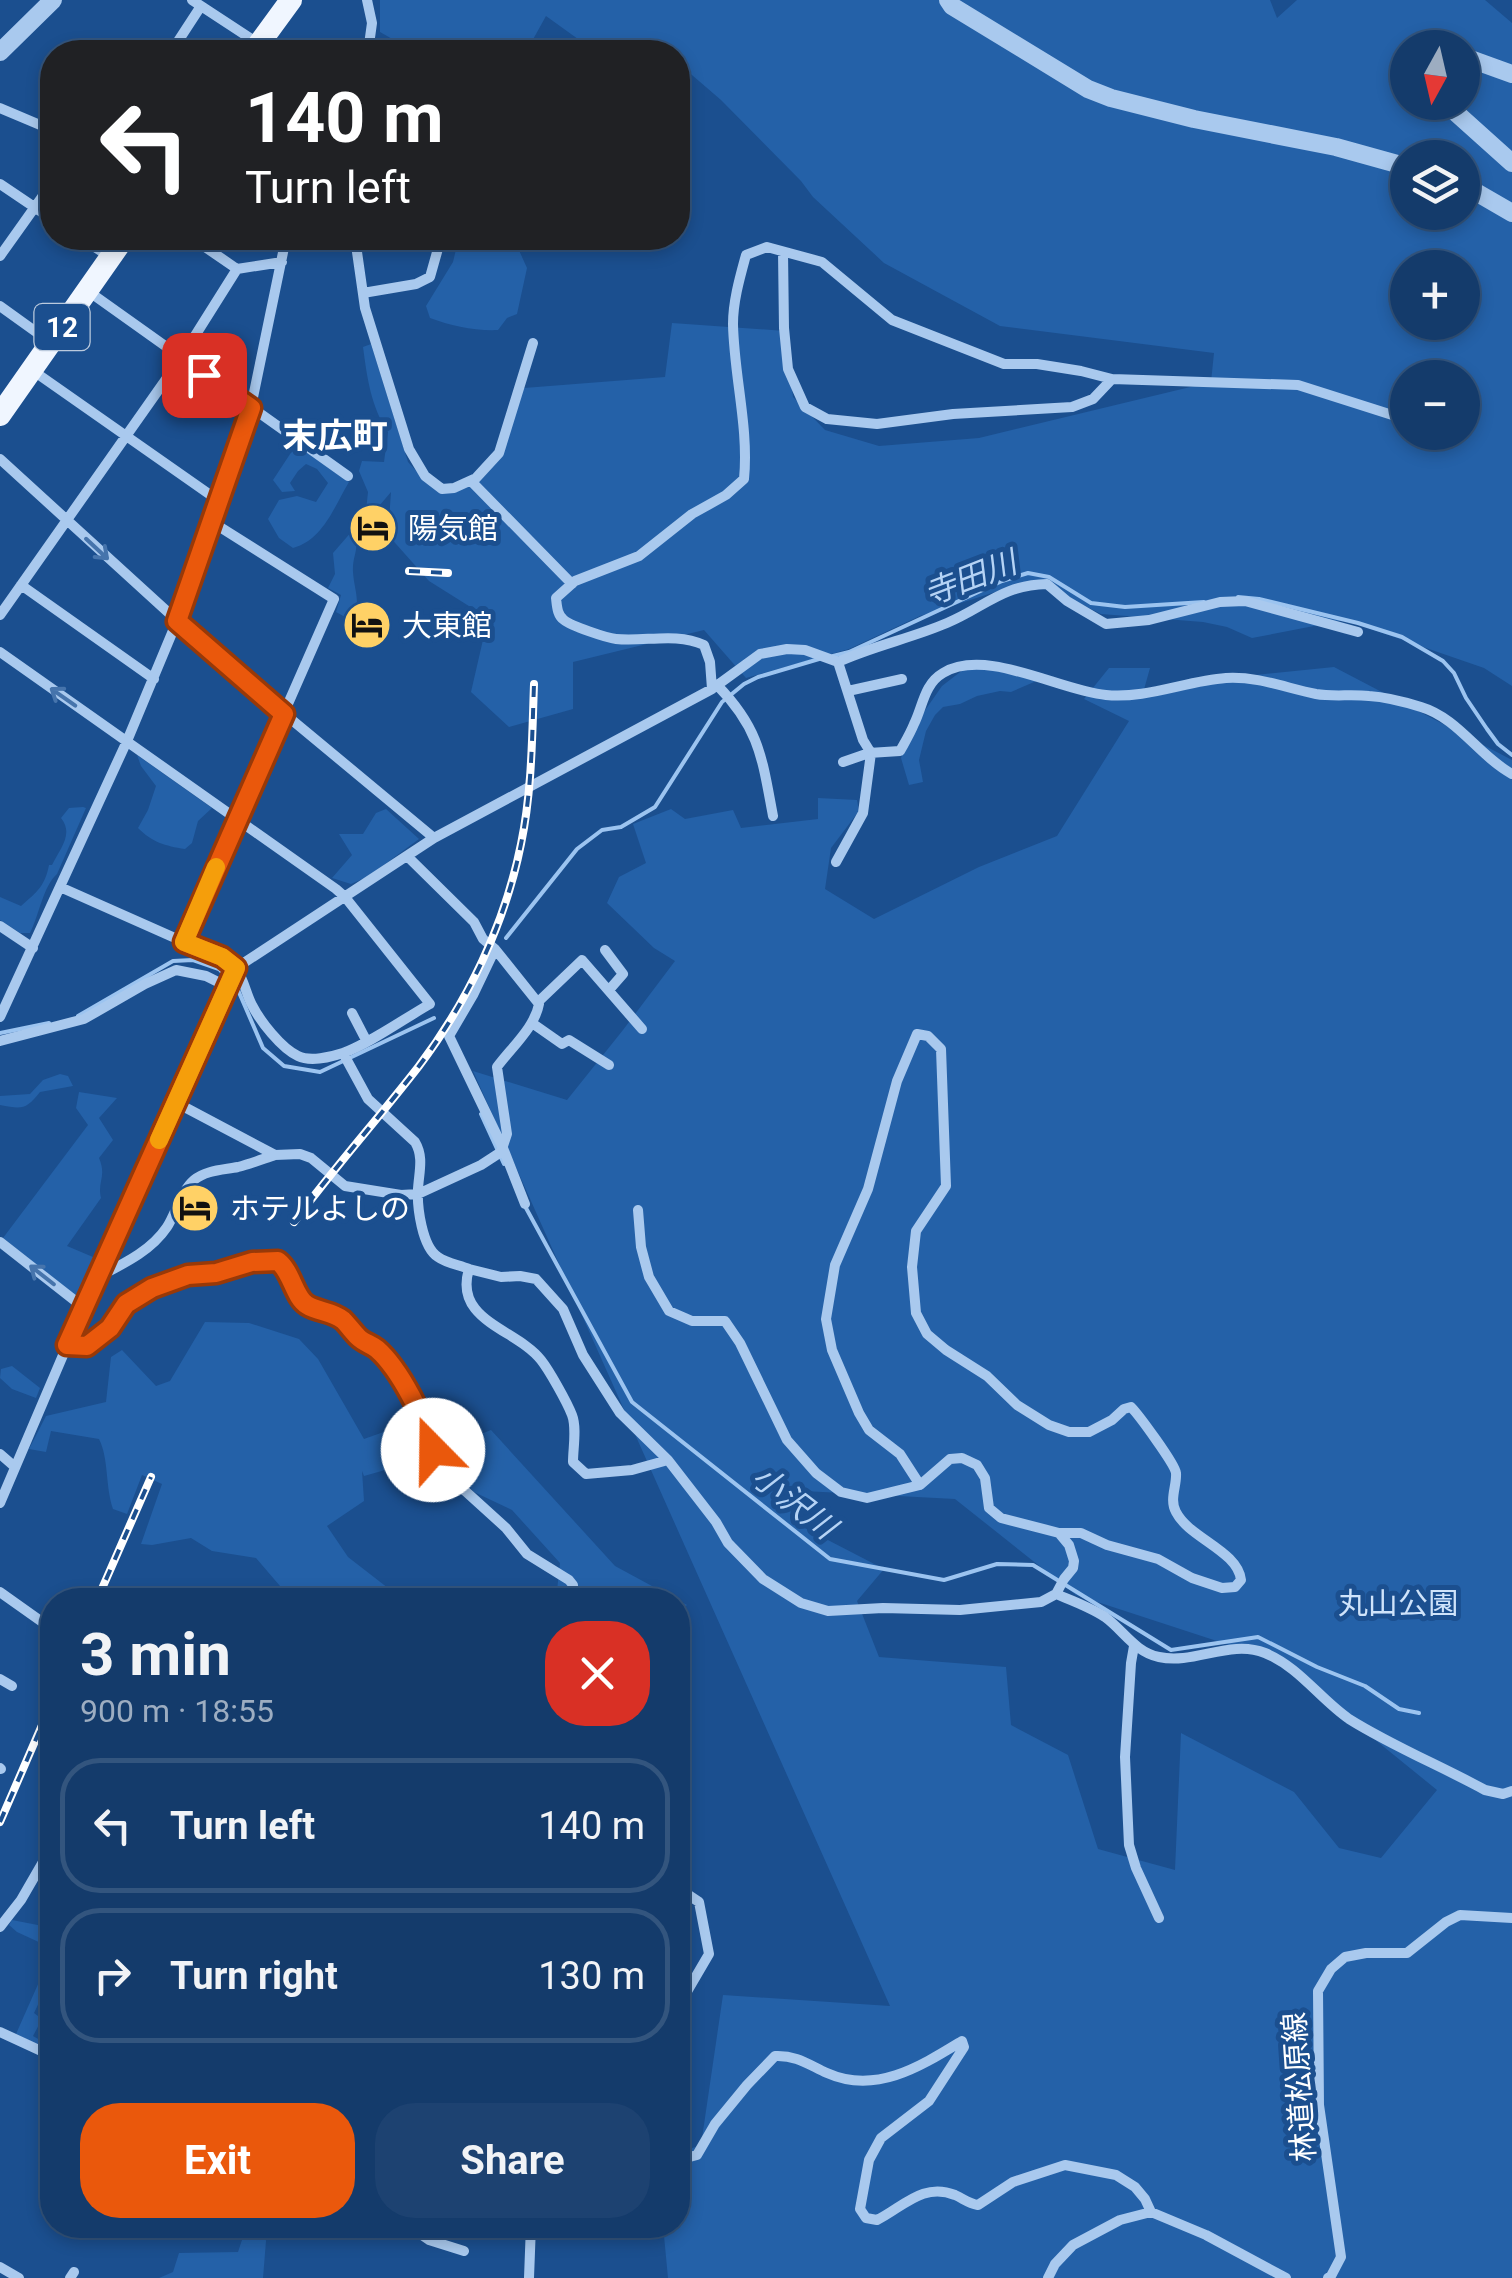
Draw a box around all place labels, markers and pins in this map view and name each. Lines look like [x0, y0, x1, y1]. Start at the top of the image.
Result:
pin [162, 333, 247, 418]
hotel icon: 陽気館 [347, 502, 399, 554]
place label: 陽気館 [408, 511, 498, 546]
hotel icon: 大東館 [341, 599, 393, 651]
place label: 大東館 [402, 608, 492, 643]
hotel icon: ホテルよしの [169, 1182, 221, 1234]
place label: ホテルよしの [230, 1191, 410, 1226]

